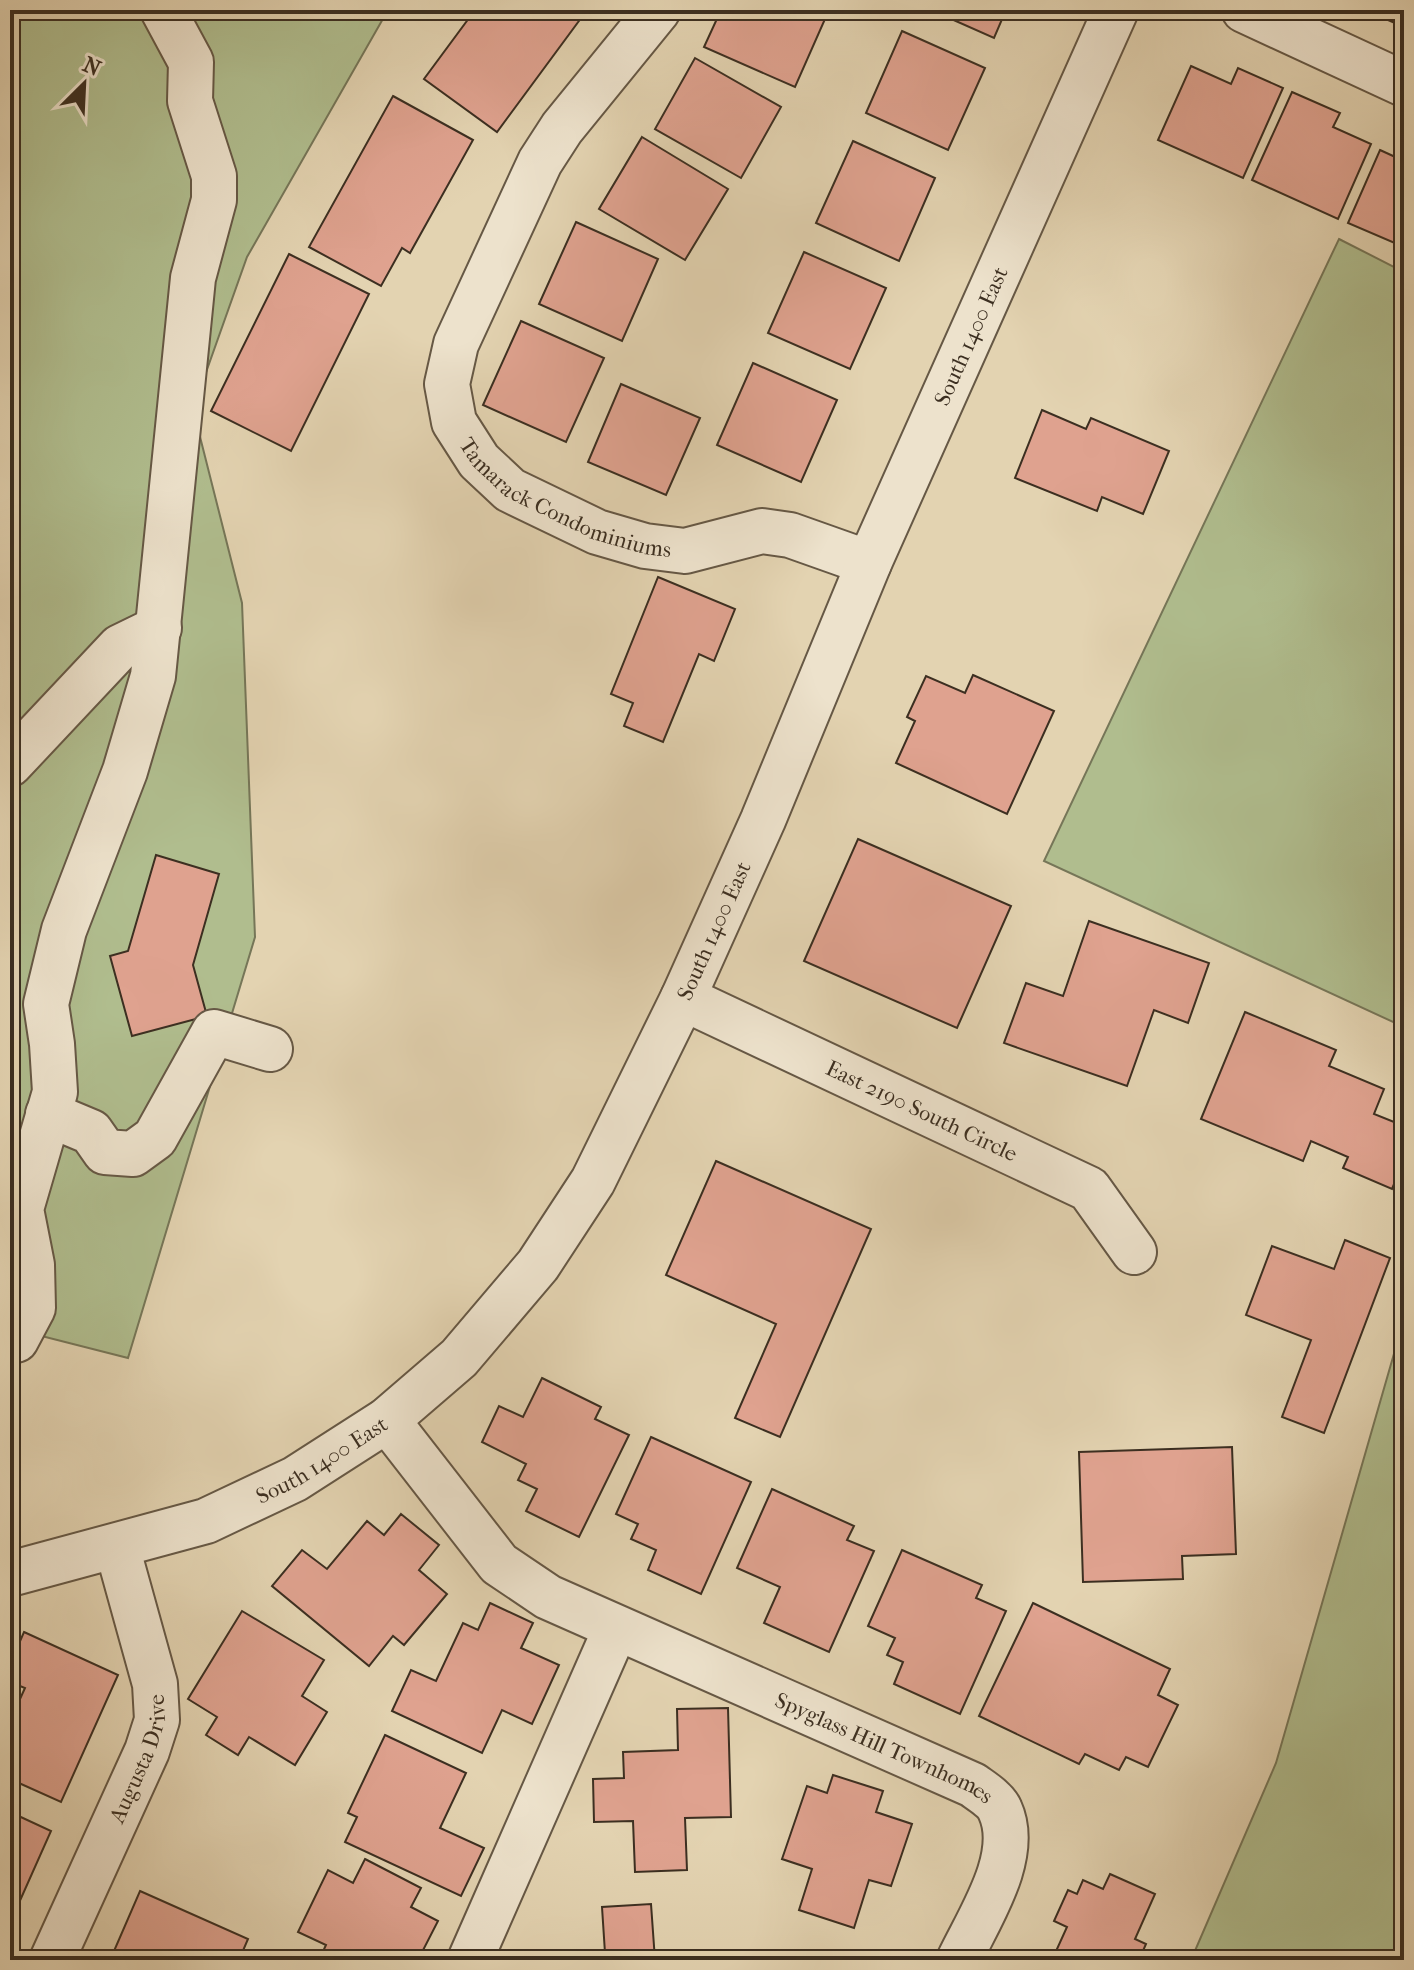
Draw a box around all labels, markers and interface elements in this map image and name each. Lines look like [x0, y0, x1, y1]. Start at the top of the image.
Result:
north arrow [44, 44, 124, 124]
text: N [79, 51, 105, 82]
street label: South 1400 East [929, 263, 1014, 410]
street label: Tamarack Condominiums [453, 433, 673, 563]
street label: South 1400 East [672, 858, 757, 1004]
street label: East 2190 South Circle [822, 1055, 1021, 1167]
street label: South 1400 East [252, 1411, 393, 1510]
street label: Spyglass Hill Townhomes [771, 1687, 998, 1809]
street label: Augusta Drive [104, 1693, 171, 1828]

